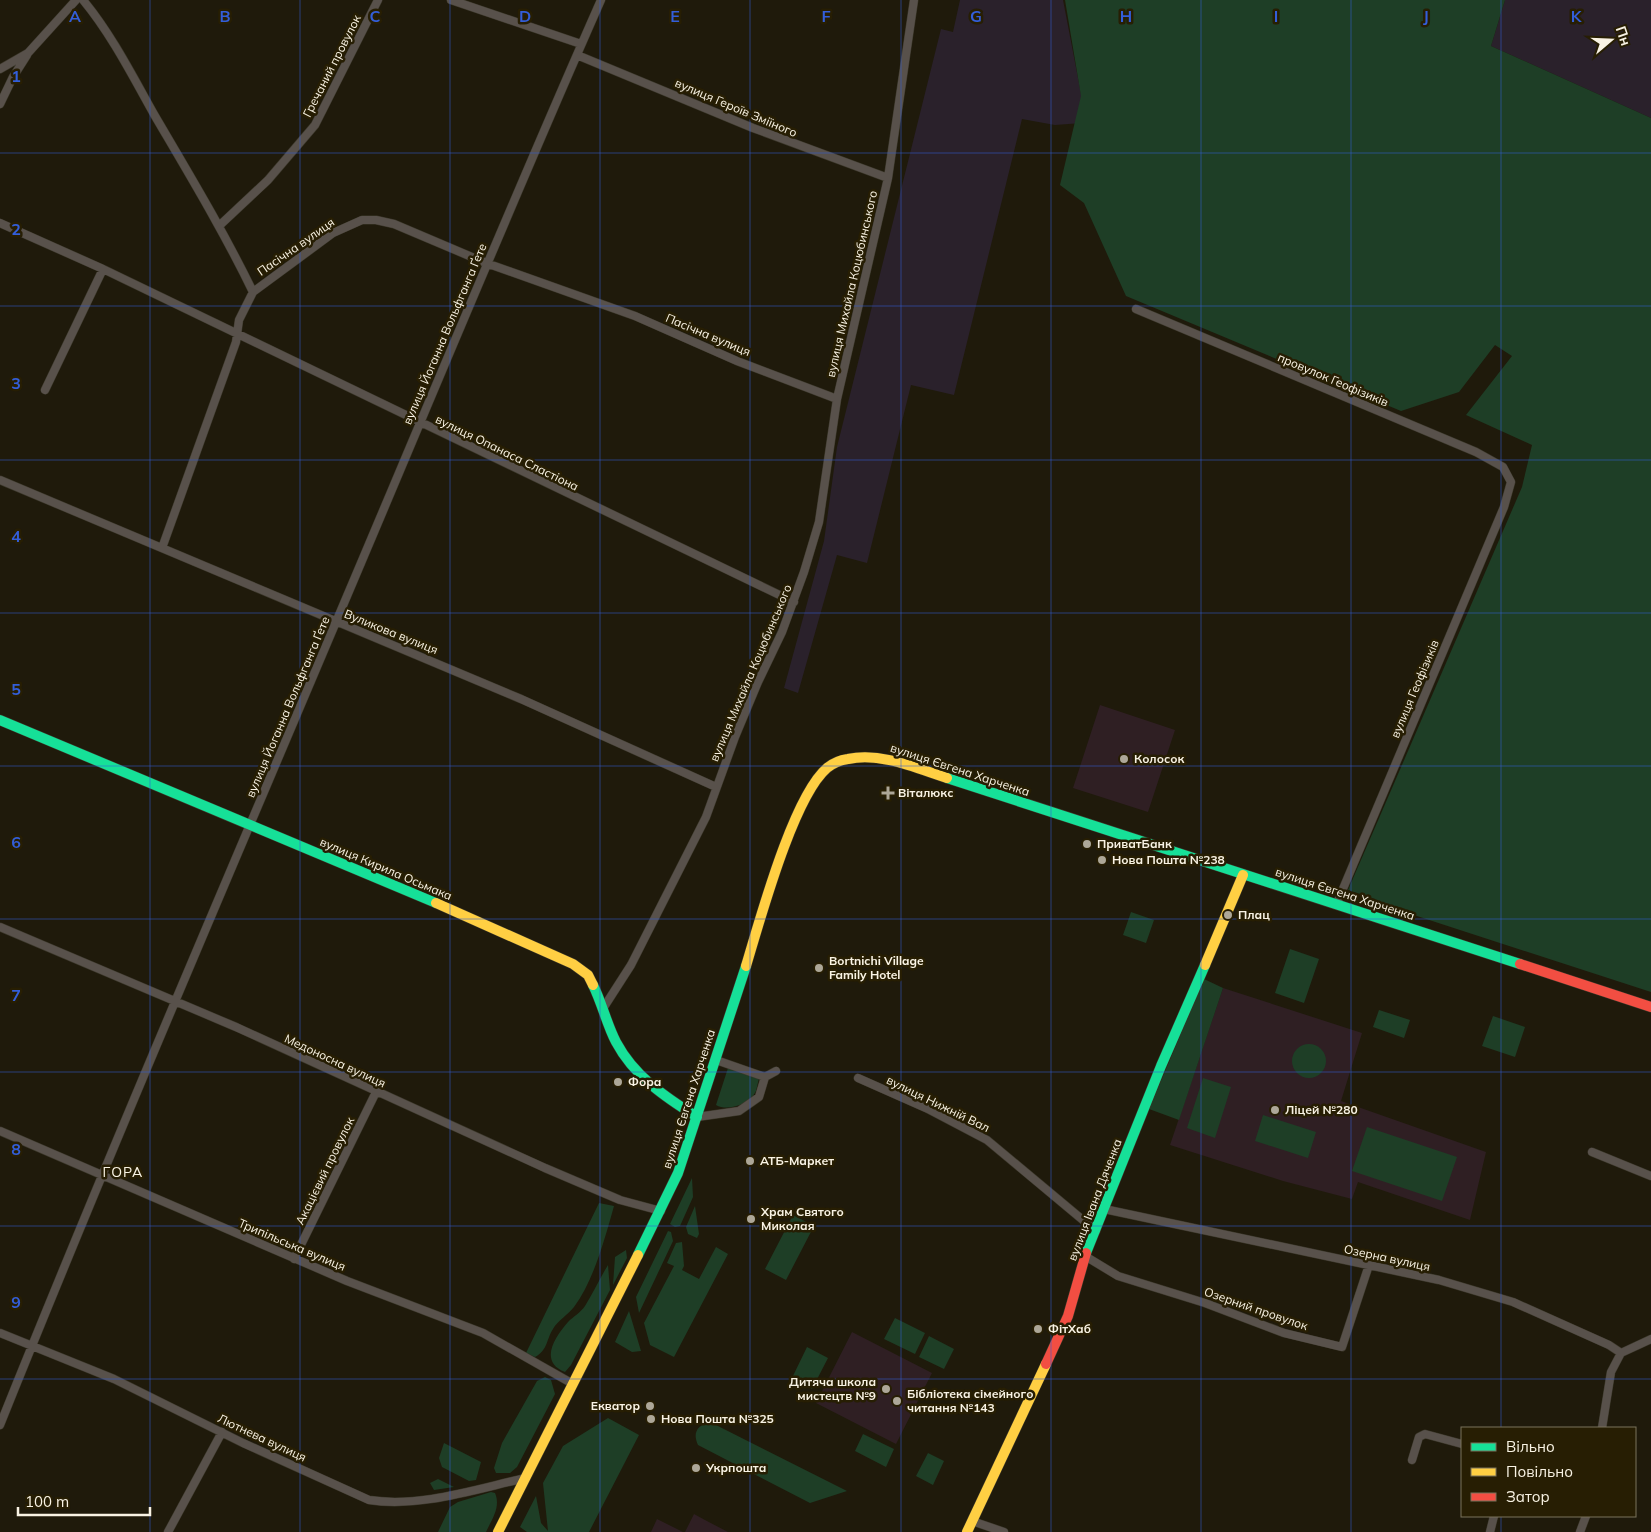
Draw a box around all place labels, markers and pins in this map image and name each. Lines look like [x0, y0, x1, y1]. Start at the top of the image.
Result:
place label: Колосок [1134, 751, 1184, 766]
marker: Колосок [1118, 753, 1130, 765]
place label: Віталюкс [898, 785, 953, 800]
marker: Віталюкс [882, 787, 894, 799]
place label: ПриватБанк [1097, 836, 1172, 851]
marker: ПриватБанк [1081, 838, 1093, 850]
place label: Нова Пошта №238 [1112, 852, 1225, 867]
marker: Нова Пошта №238 [1096, 854, 1108, 866]
place label: Плац [1238, 907, 1270, 922]
marker: Плац [1222, 909, 1234, 921]
place label: Bortnichi Village Family Hotel [829, 953, 924, 982]
marker: Bortnichi Village Family Hotel [813, 962, 825, 974]
place label: Фора [628, 1074, 661, 1089]
marker: Фора [612, 1076, 624, 1088]
place label: Ліцей №280 [1285, 1102, 1358, 1117]
marker: Ліцей №280 [1269, 1104, 1281, 1116]
place label: АТБ-Маркет [760, 1153, 834, 1168]
marker: АТБ-Маркет [744, 1155, 756, 1167]
place label: Храм Святого Миколая [760, 1204, 844, 1233]
marker: Храм Святого Миколая [745, 1213, 757, 1225]
place label: ФітХаб [1048, 1321, 1091, 1336]
marker: ФітХаб [1032, 1323, 1044, 1335]
place label: Дитяча школа мистецтв №9 [789, 1374, 876, 1403]
marker: Дитяча школа мистецтв №9 [880, 1383, 892, 1395]
place label: Бібліотека сімейного читання №143 [907, 1386, 1033, 1415]
marker: Бібліотека сімейного читання №143 [891, 1395, 903, 1407]
place label: Екватор [591, 1398, 640, 1413]
marker: Екватор [644, 1400, 656, 1412]
place label: Нова Пошта №325 [661, 1411, 774, 1426]
marker: Нова Пошта №325 [645, 1413, 657, 1425]
place label: Укрпошта [705, 1460, 766, 1475]
marker: Укрпошта [690, 1462, 702, 1474]

